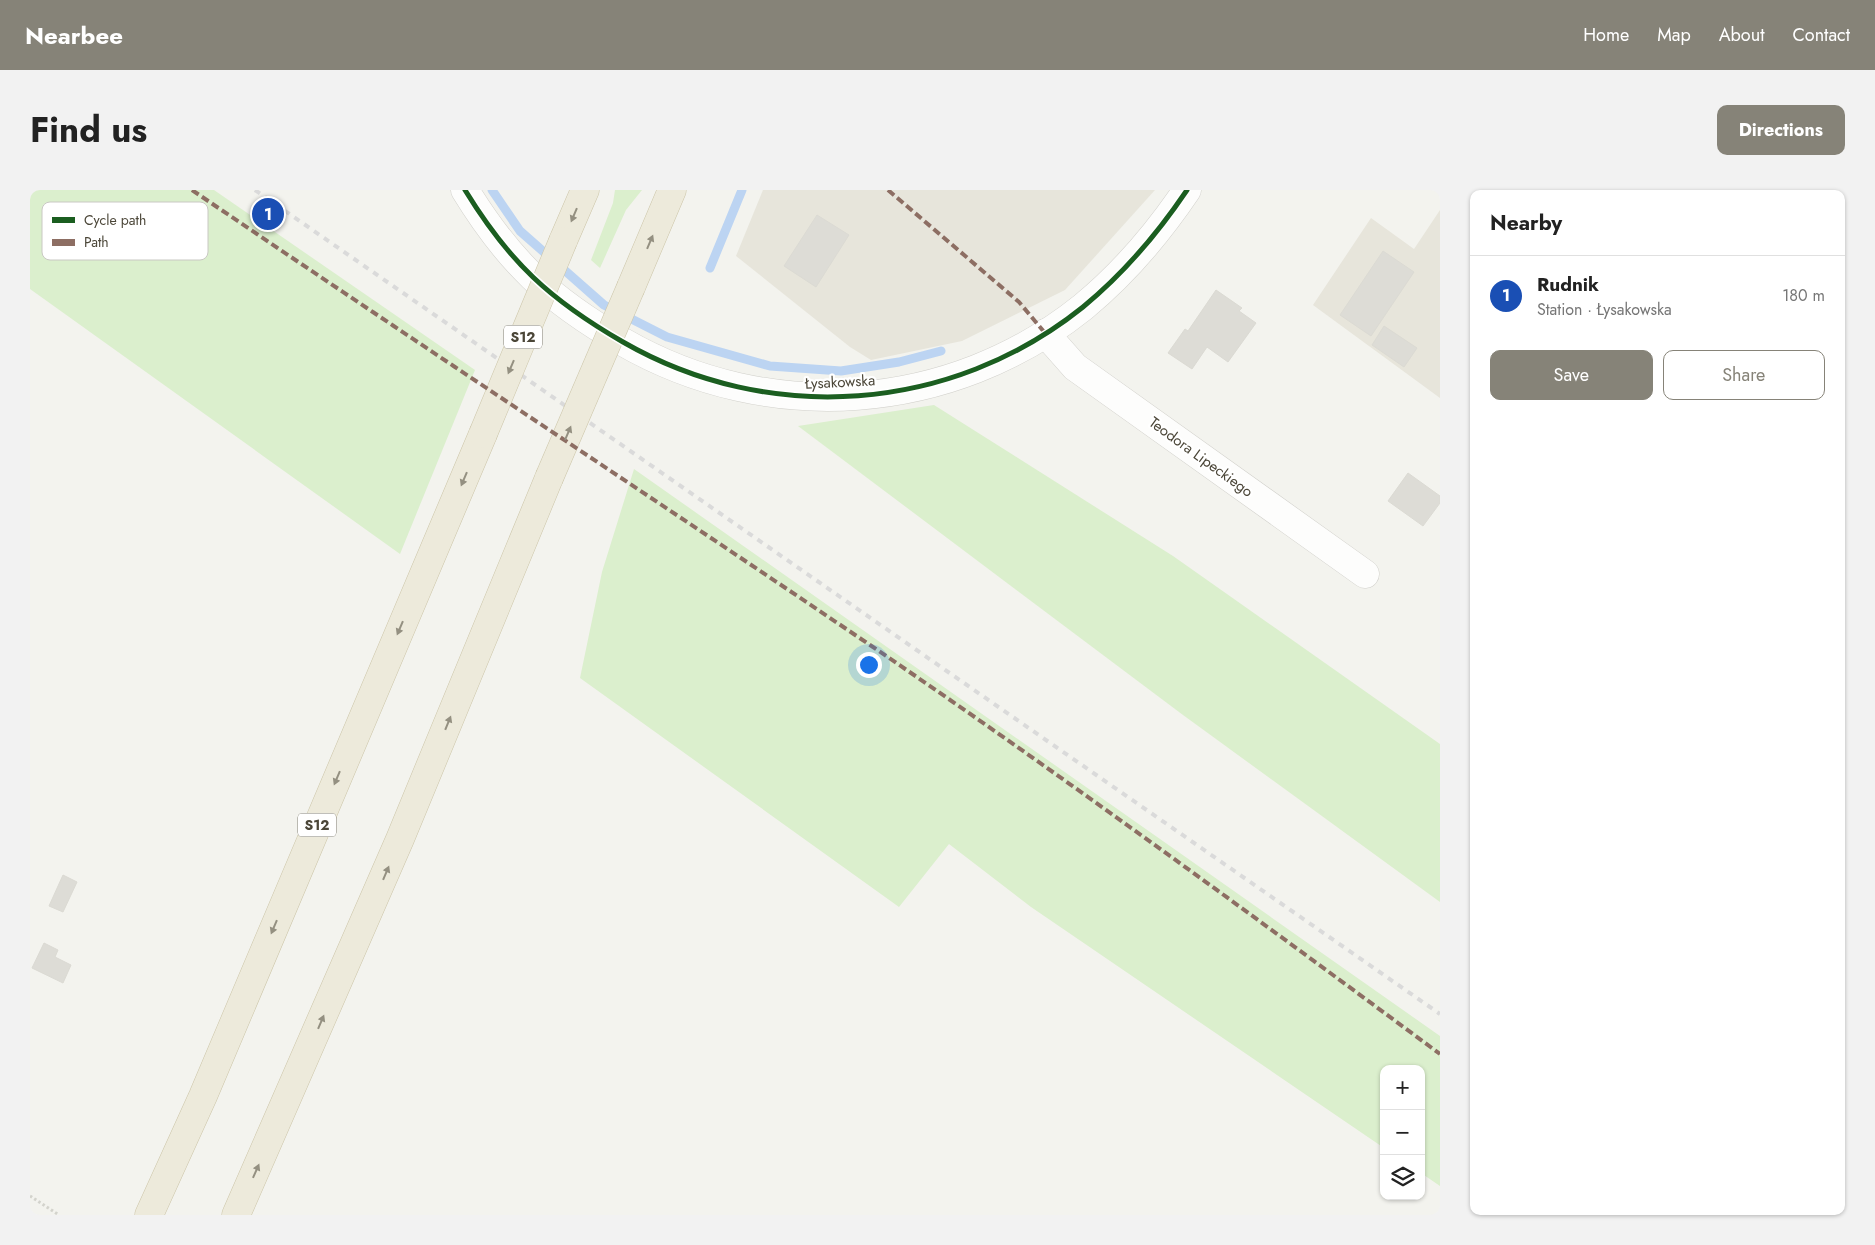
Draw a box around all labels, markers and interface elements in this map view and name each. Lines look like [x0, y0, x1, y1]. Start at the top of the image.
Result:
text: Nearbee [25, 18, 123, 53]
text: Home [1583, 22, 1629, 48]
text: Map [1657, 22, 1691, 48]
text: About [1719, 22, 1764, 48]
text: Contact [1792, 22, 1850, 48]
text: Find us [30, 105, 147, 155]
button: Directions [1717, 105, 1845, 155]
pin: 1 [252, 195, 284, 233]
legend [42, 202, 208, 260]
one-way arrow [569, 208, 577, 223]
text: Nearby [1490, 208, 1562, 238]
text: Cycle path [84, 210, 146, 230]
text: Path [84, 232, 109, 252]
one-way arrow [646, 235, 654, 249]
text: Rudnik [1537, 271, 1599, 298]
text: 1 [1502, 284, 1510, 307]
text: 180 m [1782, 284, 1825, 307]
text: Station · Łysakowska [1537, 298, 1672, 321]
road number: S12 [504, 326, 542, 348]
button: Save [1490, 350, 1653, 400]
button: Share [1663, 350, 1825, 400]
one-way arrow [506, 360, 514, 374]
street label: Łysakowska [803, 369, 876, 395]
street label: Teodora Lipeckiego [1144, 412, 1258, 502]
one-way arrow [565, 426, 573, 440]
one-way arrow [459, 471, 467, 486]
one-way arrow [396, 621, 404, 635]
your location [856, 652, 882, 678]
one-way arrow [444, 715, 452, 730]
one-way arrow [333, 771, 341, 785]
road number: S12 [298, 814, 336, 836]
one-way arrow [382, 866, 390, 880]
one-way arrow [269, 920, 277, 935]
one-way arrow [317, 1015, 325, 1029]
map controls [1380, 1065, 1425, 1200]
button: + [1380, 1065, 1425, 1110]
button: − [1380, 1110, 1425, 1155]
button: layers [1380, 1155, 1425, 1200]
one-way arrow [252, 1164, 260, 1178]

